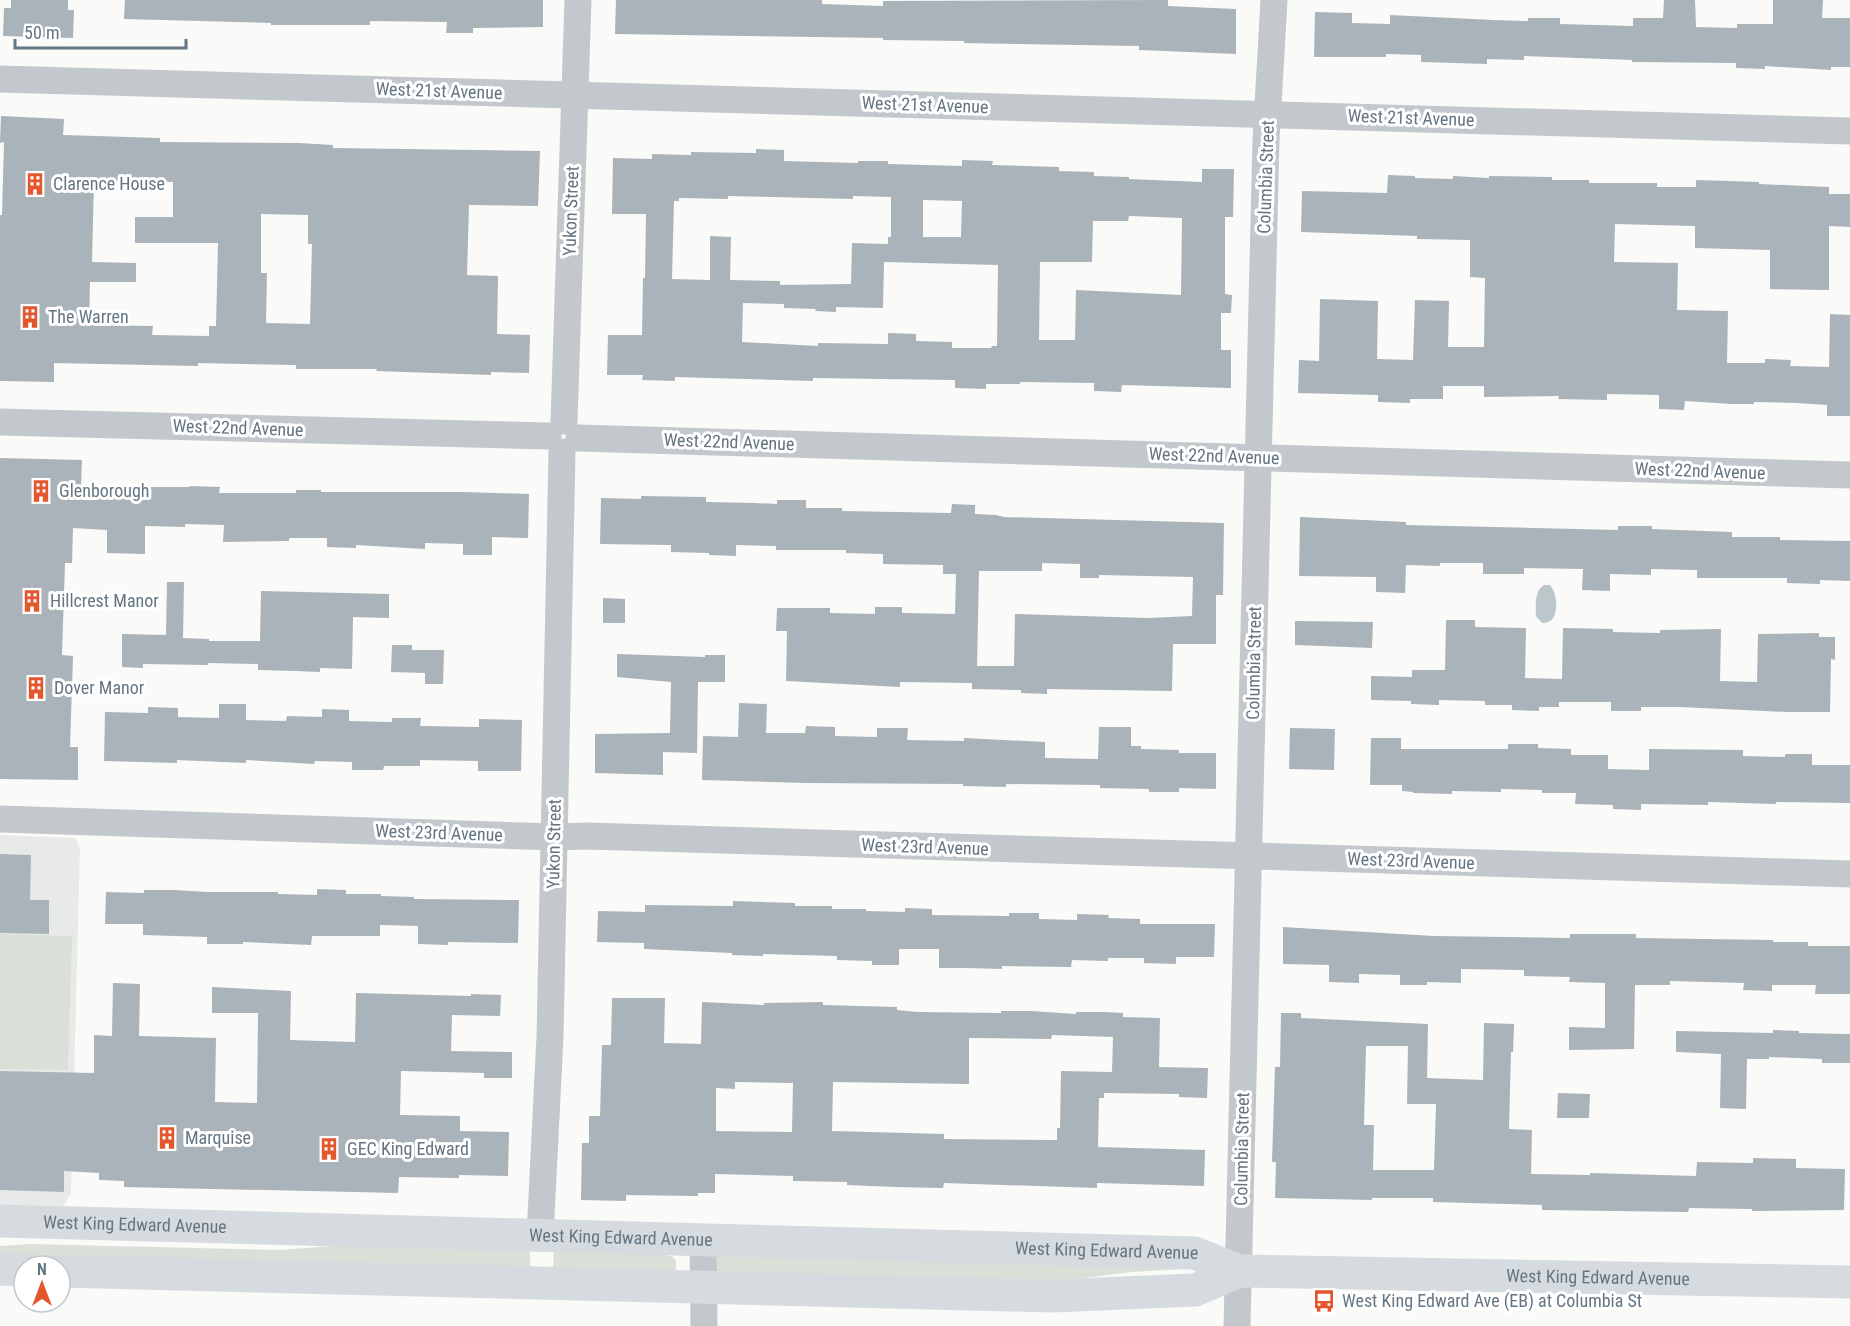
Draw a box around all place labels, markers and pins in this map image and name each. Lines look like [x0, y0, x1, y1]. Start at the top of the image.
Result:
building icon: Clarence House [22, 171, 48, 197]
place label: Clarence House [53, 173, 165, 194]
building icon: The Warren [17, 304, 43, 330]
place label: The Warren [48, 306, 129, 327]
building icon: Glenborough [28, 478, 54, 504]
place label: Glenborough [59, 480, 149, 501]
building icon: Hillcrest Manor [19, 588, 45, 614]
place label: Hillcrest Manor [50, 590, 159, 611]
building icon: Dover Manor [23, 675, 49, 701]
place label: Dover Manor [54, 677, 145, 698]
building icon: Marquise [154, 1125, 180, 1151]
place label: Marquise [185, 1127, 251, 1148]
building icon: GEC King Edward [316, 1136, 342, 1162]
place label: GEC King Edward [347, 1138, 469, 1159]
bus stop icon: West King Edward Ave (EB) at Columbia St [1311, 1288, 1337, 1314]
place label: West King Edward Ave (EB) at Columbia St [1342, 1290, 1642, 1312]

